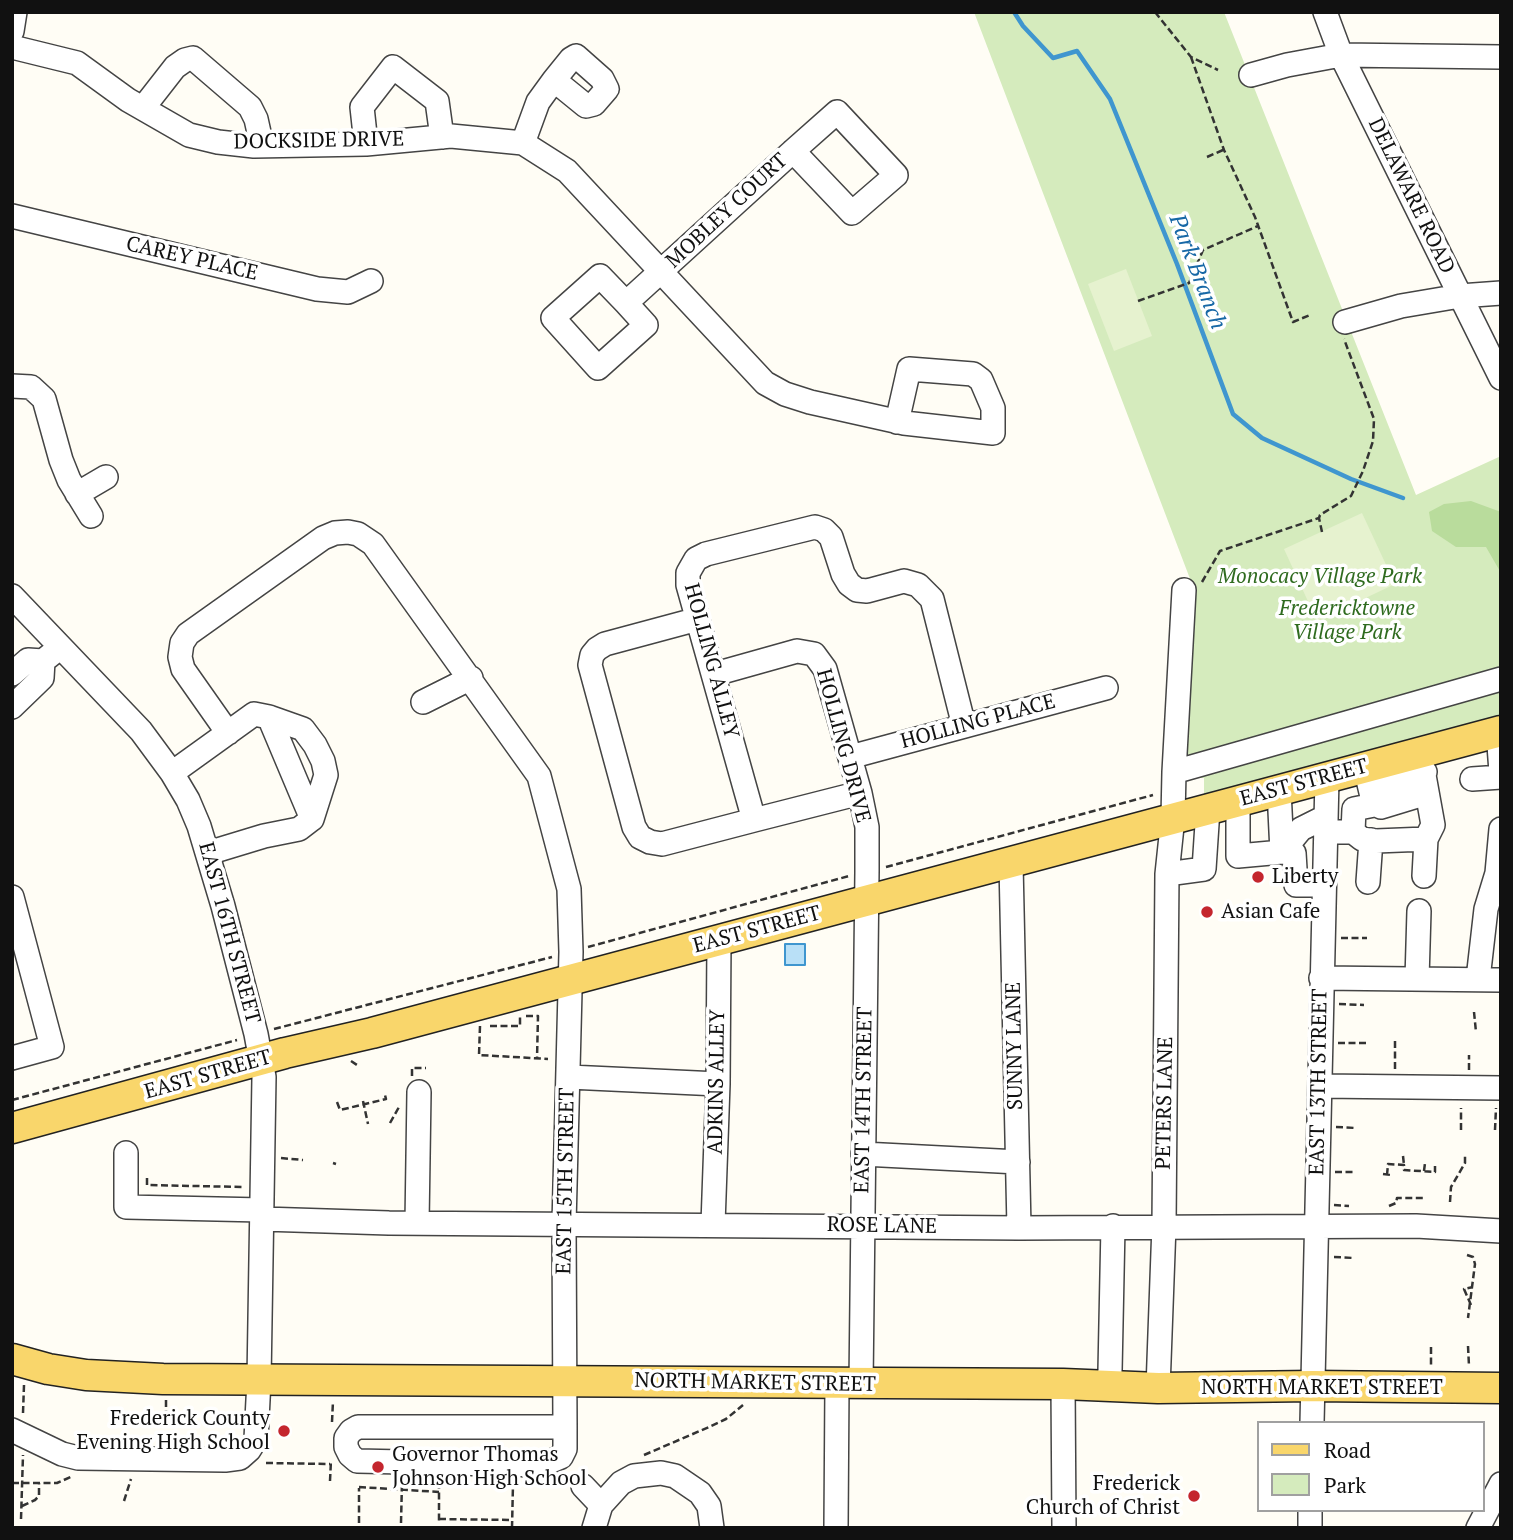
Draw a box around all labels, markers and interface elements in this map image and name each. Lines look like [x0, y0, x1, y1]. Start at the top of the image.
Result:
street label: DELAWARE ROAD [1362, 114, 1460, 278]
street label: DOCKSIDE DRIVE [234, 127, 404, 155]
street label: MOBLEY COURT [661, 148, 793, 274]
water label: Park Branch [1162, 211, 1232, 333]
street label: CAREY PLACE [124, 232, 260, 286]
park label: Monocacy Village Park [1218, 564, 1422, 590]
street label: HOLLING ALLEY [678, 581, 744, 741]
park label: Fredericktowne Village Park [1279, 596, 1415, 646]
street label: HOLLING DRIVE [810, 666, 876, 826]
street label: HOLLING PLACE [898, 689, 1058, 755]
street label: EAST STREET [1237, 754, 1371, 812]
street label: EAST 16TH STREET [193, 840, 265, 1026]
place label: Liberty [1272, 864, 1338, 890]
marker: Liberty [1250, 869, 1266, 885]
place label: Asian Cafe [1221, 899, 1320, 925]
street label: EAST STREET [690, 901, 824, 959]
marker: Asian Cafe [1199, 904, 1215, 920]
street label: SUNNY LANE [1001, 982, 1029, 1110]
street label: EAST 13TH STREET [1305, 988, 1333, 1176]
street label: EAST 14TH STREET [850, 1006, 878, 1194]
street label: ADKINS ALLEY [703, 1009, 731, 1155]
street label: PETERS LANE [1151, 1036, 1179, 1170]
street label: EAST STREET [142, 1045, 274, 1105]
street label: EAST 15TH STREET [552, 1087, 580, 1275]
street label: ROSE LANE [827, 1212, 937, 1240]
street label: NORTH MARKET STREET [634, 1368, 876, 1398]
street label: NORTH MARKET STREET [1201, 1375, 1443, 1401]
place label: Frederick County Evening High School [77, 1406, 270, 1456]
legend [1258, 1421, 1485, 1512]
marker: Frederick County Evening High School [276, 1423, 292, 1439]
text: Road [1324, 1436, 1371, 1464]
place label: Governor Thomas Johnson High School [392, 1442, 587, 1492]
marker: Governor Thomas Johnson High School [370, 1459, 386, 1475]
place label: Frederick Church of Christ [1026, 1471, 1180, 1521]
text: Park [1324, 1471, 1366, 1499]
marker: Frederick Church of Christ [1186, 1488, 1202, 1504]

